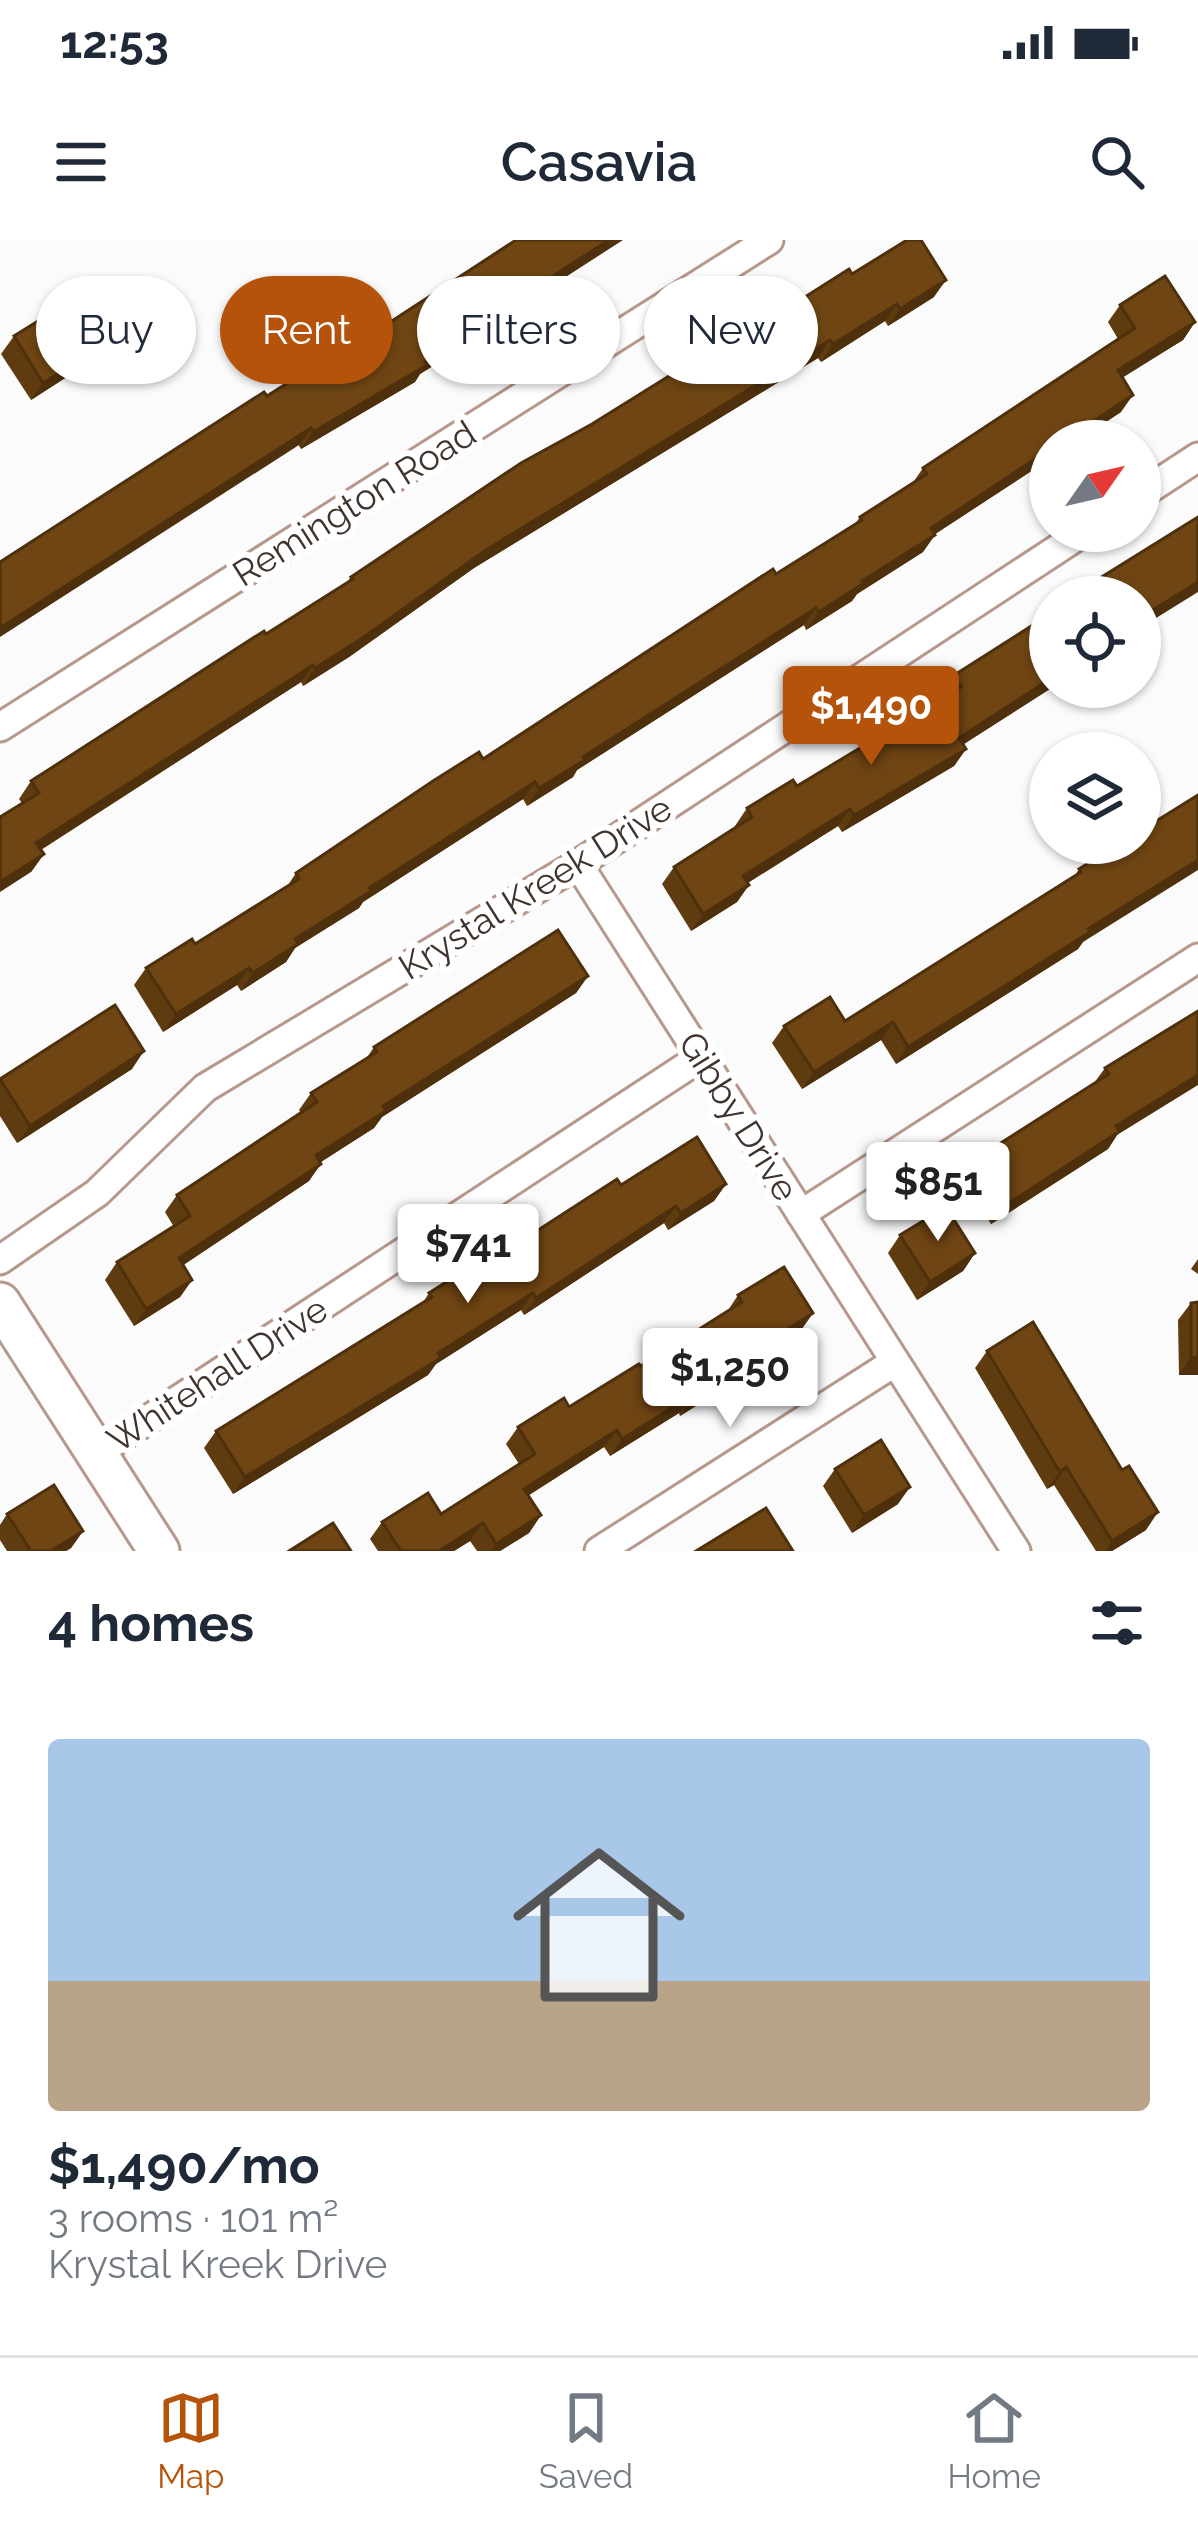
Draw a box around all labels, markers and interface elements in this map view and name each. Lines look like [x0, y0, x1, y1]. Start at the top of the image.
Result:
text: 12:53 [60, 16, 169, 69]
icon: menu [48, 129, 114, 195]
icon: search [1084, 129, 1150, 195]
text: Casavia [501, 130, 697, 194]
chip: Buy [36, 276, 196, 384]
chip: Rent [220, 276, 393, 384]
chip: Filters [417, 276, 620, 384]
chip: New [644, 276, 818, 384]
street label: Remington Road [225, 412, 483, 594]
north arrow [1029, 420, 1161, 552]
map controls [1029, 420, 1161, 864]
button: locate [1029, 576, 1161, 708]
pin: $1,490 [773, 666, 969, 768]
text: $1,490 [810, 682, 932, 728]
button: layers [1029, 732, 1161, 864]
street label: Krystal Kreek Drive [391, 786, 679, 988]
street label: Gibby Drive [671, 1024, 807, 1208]
pin: $851 [867, 1142, 1009, 1244]
text: $851 [893, 1158, 983, 1204]
pin: $741 [397, 1204, 539, 1306]
text: $741 [425, 1220, 511, 1266]
street label: Whitehall Drive [99, 1287, 335, 1461]
pin: $1,250 [632, 1328, 828, 1430]
text: $1,250 [670, 1344, 790, 1390]
icon: filters [1084, 1590, 1150, 1656]
text: 4 homes [48, 1593, 254, 1653]
icon: home [491, 1817, 707, 2033]
text: $1,490/mo [48, 2135, 320, 2195]
text: 3 rooms · 101 m² [48, 2195, 338, 2241]
text: Krystal Kreek Drive [48, 2241, 388, 2287]
tab: Map [157, 2385, 224, 2496]
tab: Saved [539, 2385, 633, 2496]
tab: Home [947, 2385, 1041, 2496]

